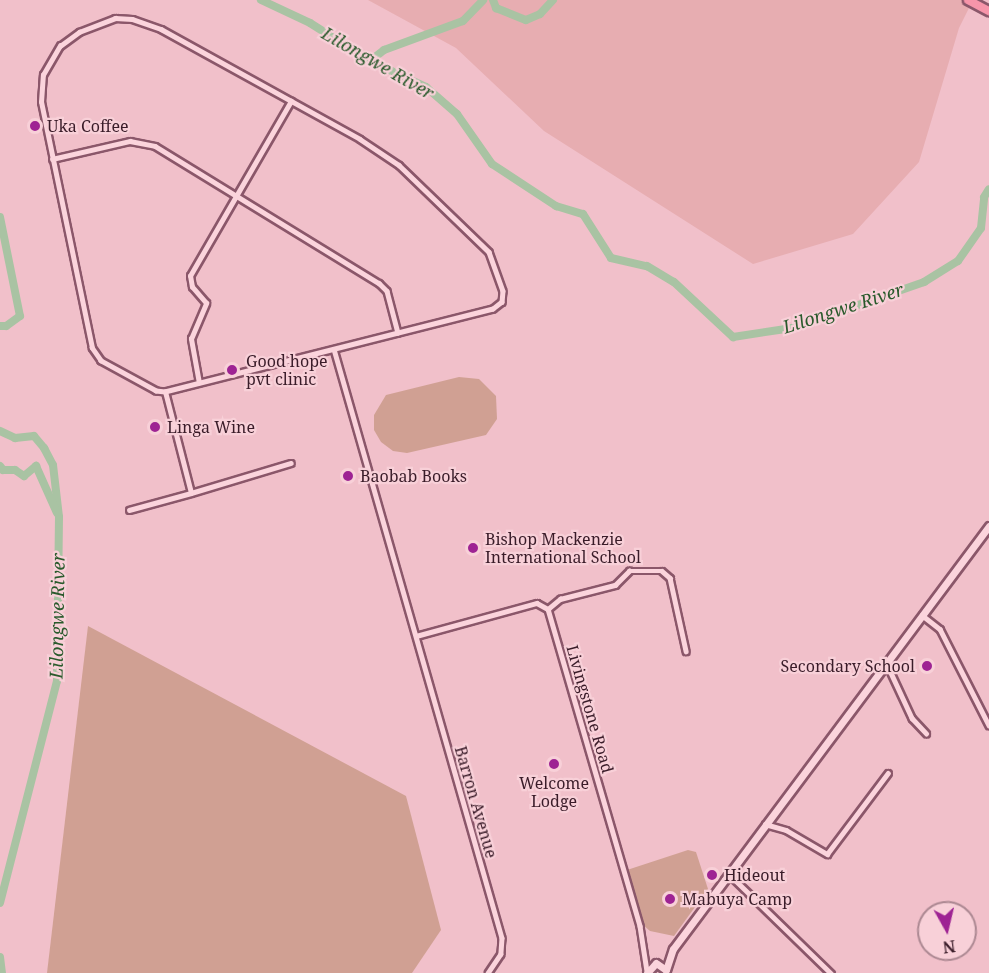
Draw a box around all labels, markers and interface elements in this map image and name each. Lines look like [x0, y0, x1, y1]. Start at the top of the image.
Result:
water label: Lilongwe River [318, 22, 438, 104]
place label: Uka Coffee [47, 116, 129, 136]
marker: Uka Coffee [28, 119, 42, 133]
water label: Lilongwe River [780, 278, 906, 338]
place label: Good hope pvt clinic [246, 351, 328, 389]
marker: Good hope pvt clinic [223, 361, 241, 379]
place label: Linga Wine [167, 417, 255, 437]
marker: Linga Wine [148, 420, 162, 434]
place label: Baobab Books [360, 466, 467, 486]
marker: Baobab Books [341, 469, 355, 483]
place label: Bishop Mackenzie International School [485, 529, 641, 567]
marker: Bishop Mackenzie International School [466, 541, 480, 555]
water label: Lilongwe River [45, 553, 69, 679]
street label: Livingstone Road [563, 643, 617, 775]
place label: Secondary School [781, 656, 915, 676]
marker: Secondary School [920, 659, 934, 673]
street label: Barron Avenue [451, 744, 501, 860]
marker: Welcome Lodge [547, 757, 561, 771]
place label: Welcome Lodge [519, 773, 589, 811]
place label: Hideout [724, 865, 785, 885]
marker: Hideout [705, 868, 719, 882]
place label: Mabuya Camp [682, 889, 792, 909]
marker: Mabuya Camp [663, 892, 677, 906]
north arrow [917, 901, 977, 961]
text: N [941, 935, 957, 959]

